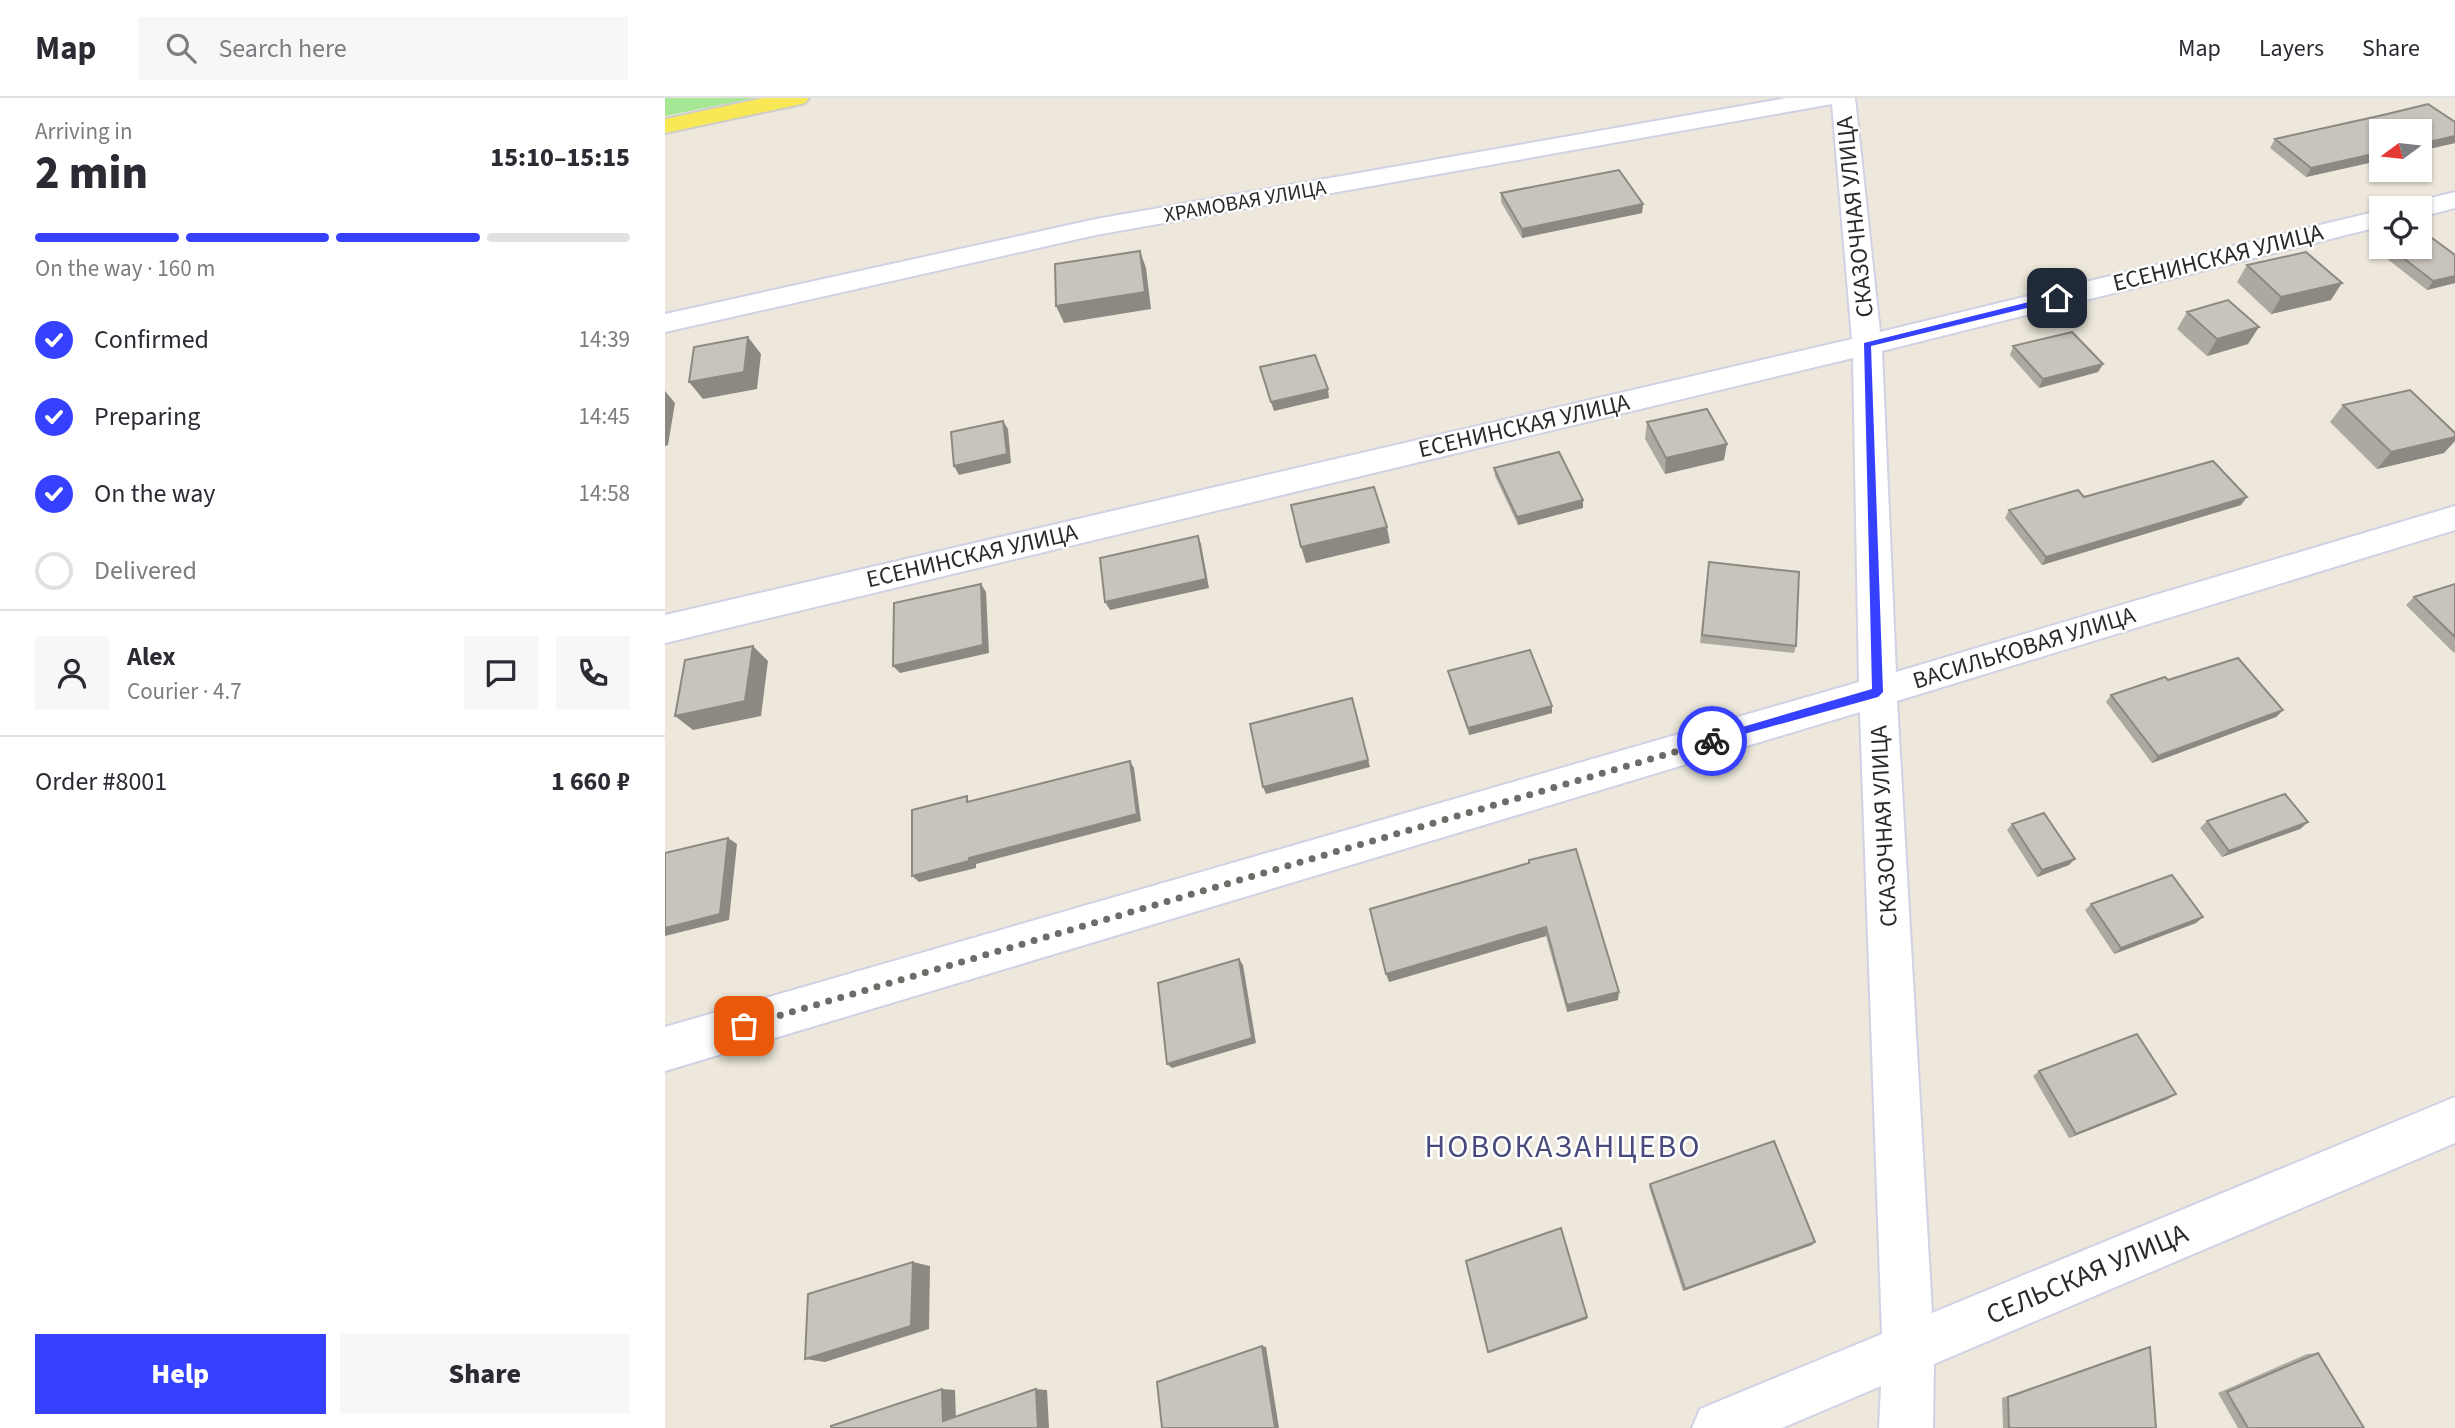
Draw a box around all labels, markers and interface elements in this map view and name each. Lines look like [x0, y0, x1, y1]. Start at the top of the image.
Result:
search box [138, 17, 628, 80]
text: Map [35, 25, 96, 72]
icon: search [162, 29, 200, 67]
text: Search here [218, 30, 347, 67]
text: Map [2178, 31, 2221, 66]
text: Layers [2259, 31, 2324, 66]
text: Share [2362, 31, 2420, 66]
text: Arriving in [35, 115, 133, 148]
street label: СКАЗОЧНАЯ УЛИЦА [1827, 115, 1883, 319]
north arrow [2369, 119, 2433, 182]
map controls [2369, 119, 2432, 259]
text: 15:10–15:15 [490, 139, 630, 176]
text: 2 min [35, 141, 148, 206]
street label: ХРАМОВАЯ УЛИЦА [1162, 172, 1329, 230]
button: locate [2369, 196, 2432, 259]
street label: ЕСЕНИНСКАЯ УЛИЦА [2109, 215, 2327, 301]
text: On the way · 160 m [35, 252, 215, 285]
pin [2027, 268, 2087, 328]
icon: home [2038, 279, 2076, 317]
icon: check [35, 321, 73, 359]
text: Confirmed [94, 321, 209, 358]
text: 14:39 [579, 323, 630, 356]
street label: ЕСЕНИНСКАЯ УЛИЦА [1415, 385, 1633, 467]
icon: check [35, 398, 73, 436]
text: Preparing [94, 398, 200, 435]
text: 14:45 [579, 400, 630, 433]
icon: check [35, 475, 73, 513]
text: On the way [94, 475, 215, 512]
text: 14:58 [579, 477, 630, 510]
street label: ЕСЕНИНСКАЯ УЛИЦА [863, 515, 1081, 597]
text: Delivered [94, 552, 197, 589]
street label: ВАСИЛЬКОВАЯ УЛИЦА [1908, 597, 2140, 699]
button: person [35, 636, 109, 710]
button: chat [464, 636, 538, 710]
button: phone [556, 636, 630, 710]
text: Alex [127, 638, 176, 675]
text: Courier · 4.7 [127, 675, 242, 708]
courier [1677, 706, 1747, 776]
icon: bike [1693, 722, 1731, 760]
street label: СКАЗОЧНАЯ УЛИЦА [1861, 724, 1907, 928]
text: Order #8001 [35, 763, 167, 800]
text: 1 660 ₽ [551, 763, 630, 800]
pin [714, 996, 774, 1056]
icon: bag [725, 1007, 763, 1045]
district label: НОВОКАЗАНЦЕВО [1424, 1124, 1702, 1170]
street label: СЕЛЬСКАЯ УЛИЦА [1980, 1213, 2195, 1335]
button: Help [35, 1334, 326, 1414]
button: Share [340, 1334, 630, 1414]

